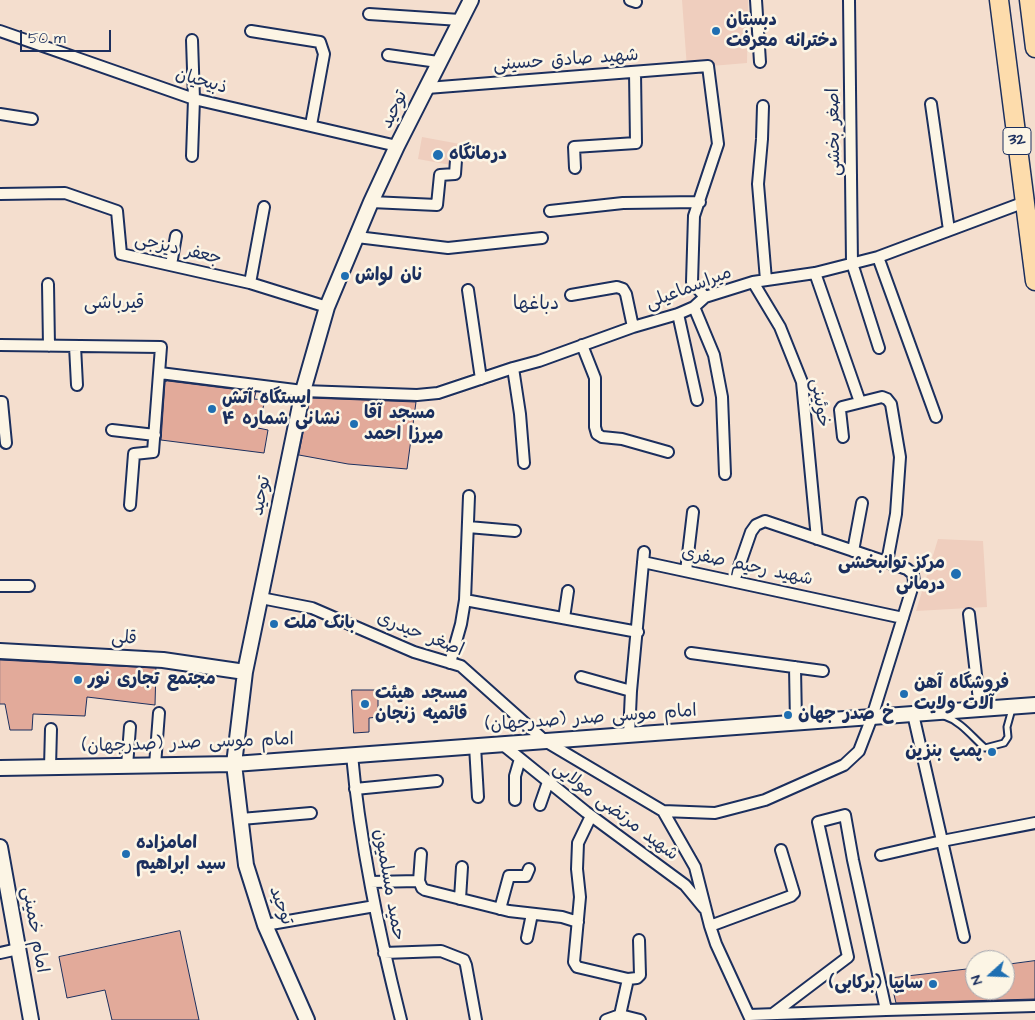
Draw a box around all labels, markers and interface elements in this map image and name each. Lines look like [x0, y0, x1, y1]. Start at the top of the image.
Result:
place label: دبستان دخترانه معرفت [726, 10, 838, 52]
scale bar [22, 20, 114, 52]
marker: دبستان دخترانه معرفت [710, 25, 722, 37]
text: 50 m [28, 28, 66, 49]
street label: شهید صادق حسینی [493, 45, 639, 77]
street label: ذبیحیان [173, 64, 229, 100]
street label: توحید [377, 87, 413, 133]
street label: اصغر بخشی [823, 88, 847, 176]
road number: 32 [1003, 128, 1031, 154]
place label: درمانگاه [449, 144, 507, 166]
marker: درمانگاه [431, 148, 445, 162]
street label: جعفر دیزجی [132, 229, 224, 271]
street label: میراسماعیلی [643, 263, 735, 315]
place label: نان لواش [355, 265, 422, 287]
marker: نان لواش [339, 270, 351, 282]
district label: قیرباشی [84, 293, 144, 315]
district label: دباغها [513, 294, 559, 316]
street label: خوئینی [805, 377, 833, 429]
place label: ایستگاه آتش نشانی شماره ۴ [222, 388, 340, 430]
marker: ایستگاه آتش نشانی شماره ۴ [206, 403, 218, 415]
place label: مسجد آقا میرزا احمد [364, 403, 444, 446]
marker: مسجد آقا میرزا احمد [348, 418, 360, 430]
street label: توحید [248, 474, 276, 518]
street label: شهید رحیم صفری [679, 543, 815, 591]
place label: مرکز توانبخشی درمانی [838, 553, 945, 596]
marker: مرکز توانبخشی درمانی [949, 567, 963, 581]
street label: اصغر حیدری [373, 608, 467, 662]
place label: بانک ملت [284, 613, 355, 635]
marker: بانک ملت [268, 618, 280, 630]
street label: قلی [110, 627, 138, 651]
place label: مجتمع تجارى نور [88, 669, 216, 691]
place label: فروشگاه آهن آلات ولایت [914, 673, 1009, 716]
marker: مجتمع تجارى نور [72, 674, 84, 686]
place label: مسجد هیئت قائمیه زنجان [375, 683, 468, 726]
marker: فروشگاه آهن آلات ولایت [898, 688, 910, 700]
marker: مسجد هیئت قائمیه زنجان [359, 698, 371, 710]
street label: (صدرجهان) امام موسی صدر [484, 701, 698, 737]
place label: خ صدر جهان [798, 704, 893, 726]
marker: خ صدر جهان [782, 709, 794, 721]
street label: (صدرجهان) امام موسی صدر [82, 730, 294, 758]
place label: پمپ بنزین [905, 741, 982, 763]
marker: پمپ بنزین [986, 746, 998, 758]
street label: شهید مرتضی مولایی [548, 758, 682, 866]
street label: حمید مسلمیون [368, 828, 408, 942]
place label: امامزاده سید ابراهیم [136, 833, 226, 876]
marker: امامزاده سید ابراهیم [120, 848, 132, 860]
street label: توحید [263, 884, 297, 928]
street label: امام خمینی [16, 885, 52, 975]
north arrow [965, 950, 1015, 1000]
text: N [966, 972, 988, 987]
place label: سایپا (برکابی) [829, 973, 923, 995]
marker: سایپا (برکابی) [927, 978, 939, 990]

